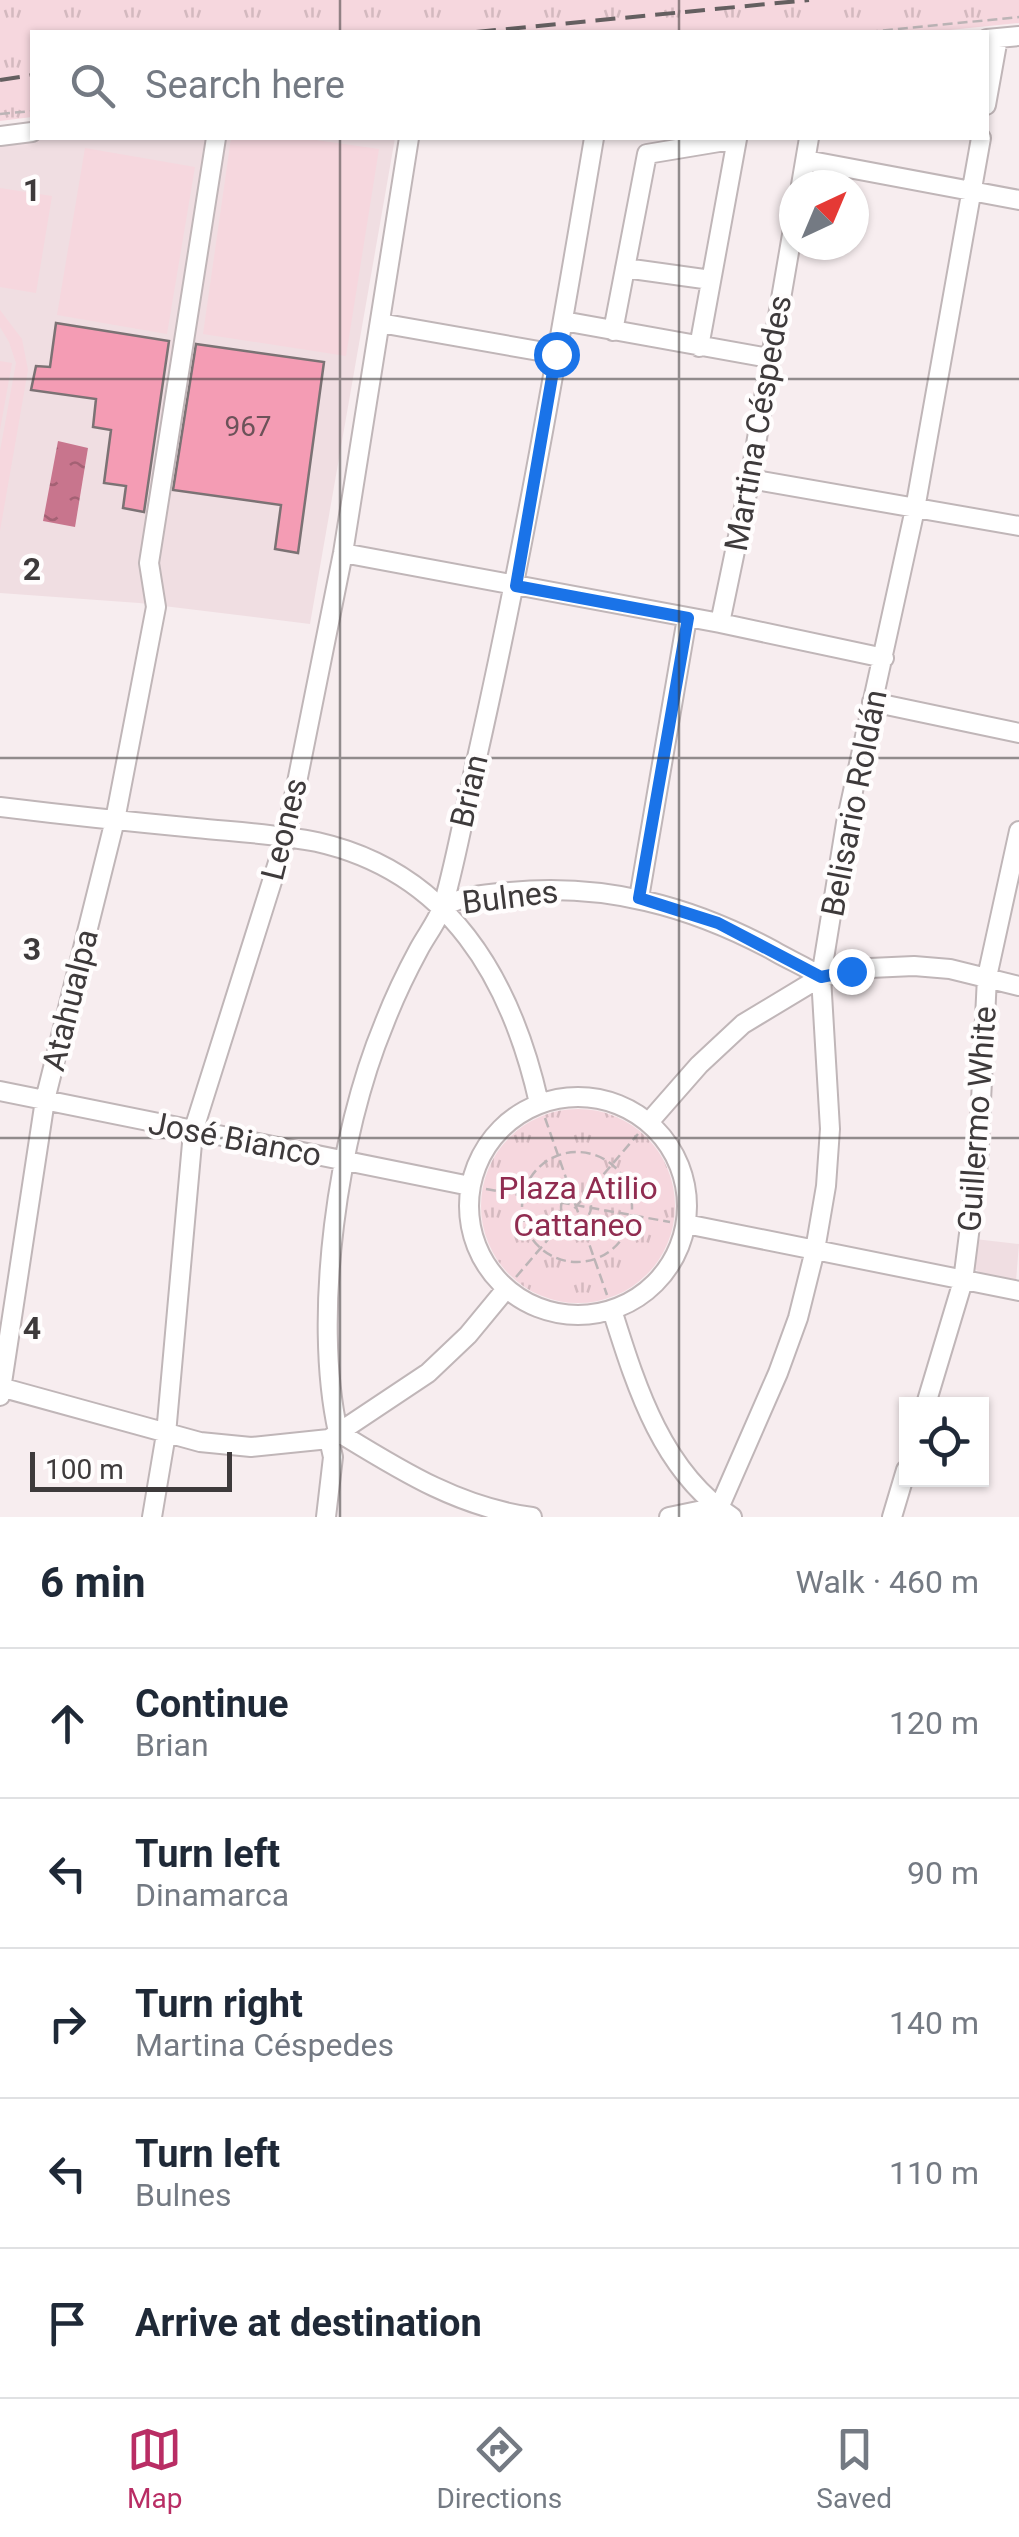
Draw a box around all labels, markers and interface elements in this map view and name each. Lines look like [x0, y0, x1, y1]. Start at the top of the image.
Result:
search box [30, 30, 989, 140]
icon: search [65, 58, 120, 113]
text: Search here [145, 63, 345, 107]
north arrow [779, 170, 869, 260]
text: 1 [23, 171, 41, 209]
street label: Martina Céspedes [717, 292, 799, 554]
route start [534, 332, 580, 378]
house number: 967 [224, 410, 272, 443]
text: 2 [23, 550, 41, 588]
street label: Belisario Roldán [813, 686, 895, 920]
street label: Brian [442, 751, 496, 831]
street label: Leones [253, 774, 315, 884]
street label: Bulnes [460, 872, 560, 922]
street label: Atahualpa [34, 925, 106, 1075]
text: 3 [23, 930, 41, 968]
route end [829, 949, 875, 995]
street label: Guillermo White [950, 1005, 1004, 1233]
street label: José Bianco [145, 1104, 325, 1174]
park label: Plaza Atilio Cattaneo [498, 1169, 658, 1244]
text: 4 [23, 1309, 41, 1347]
map controls [899, 1397, 989, 1487]
button: locate [899, 1397, 989, 1487]
scale bar [30, 1447, 232, 1492]
text: 100 m [45, 1453, 124, 1486]
text: 6 min [40, 1558, 146, 1607]
text: Walk · 460 m [796, 1563, 979, 1601]
text: Continue [135, 1682, 289, 1726]
icon: ahead [40, 1696, 95, 1751]
text: 120 m [889, 1704, 979, 1742]
text: Brian [135, 1726, 209, 1764]
text: Turn left [135, 1832, 280, 1876]
icon: left [40, 1846, 95, 1901]
text: 90 m [907, 1854, 979, 1892]
text: Dinamarca [135, 1876, 289, 1914]
text: Turn right [135, 1982, 303, 2026]
icon: right [40, 1996, 95, 2051]
text: 140 m [889, 2004, 979, 2042]
text: Martina Céspedes [135, 2026, 394, 2064]
text: Turn left [135, 2132, 280, 2176]
icon: left [40, 2146, 95, 2201]
text: 110 m [889, 2154, 979, 2192]
text: Bulnes [135, 2176, 232, 2214]
icon: arrive [40, 2296, 95, 2351]
text: Arrive at destination [135, 2301, 482, 2345]
tab: Map [127, 2422, 182, 2515]
tab: Directions [436, 2422, 562, 2515]
tab: Saved [816, 2422, 892, 2515]

